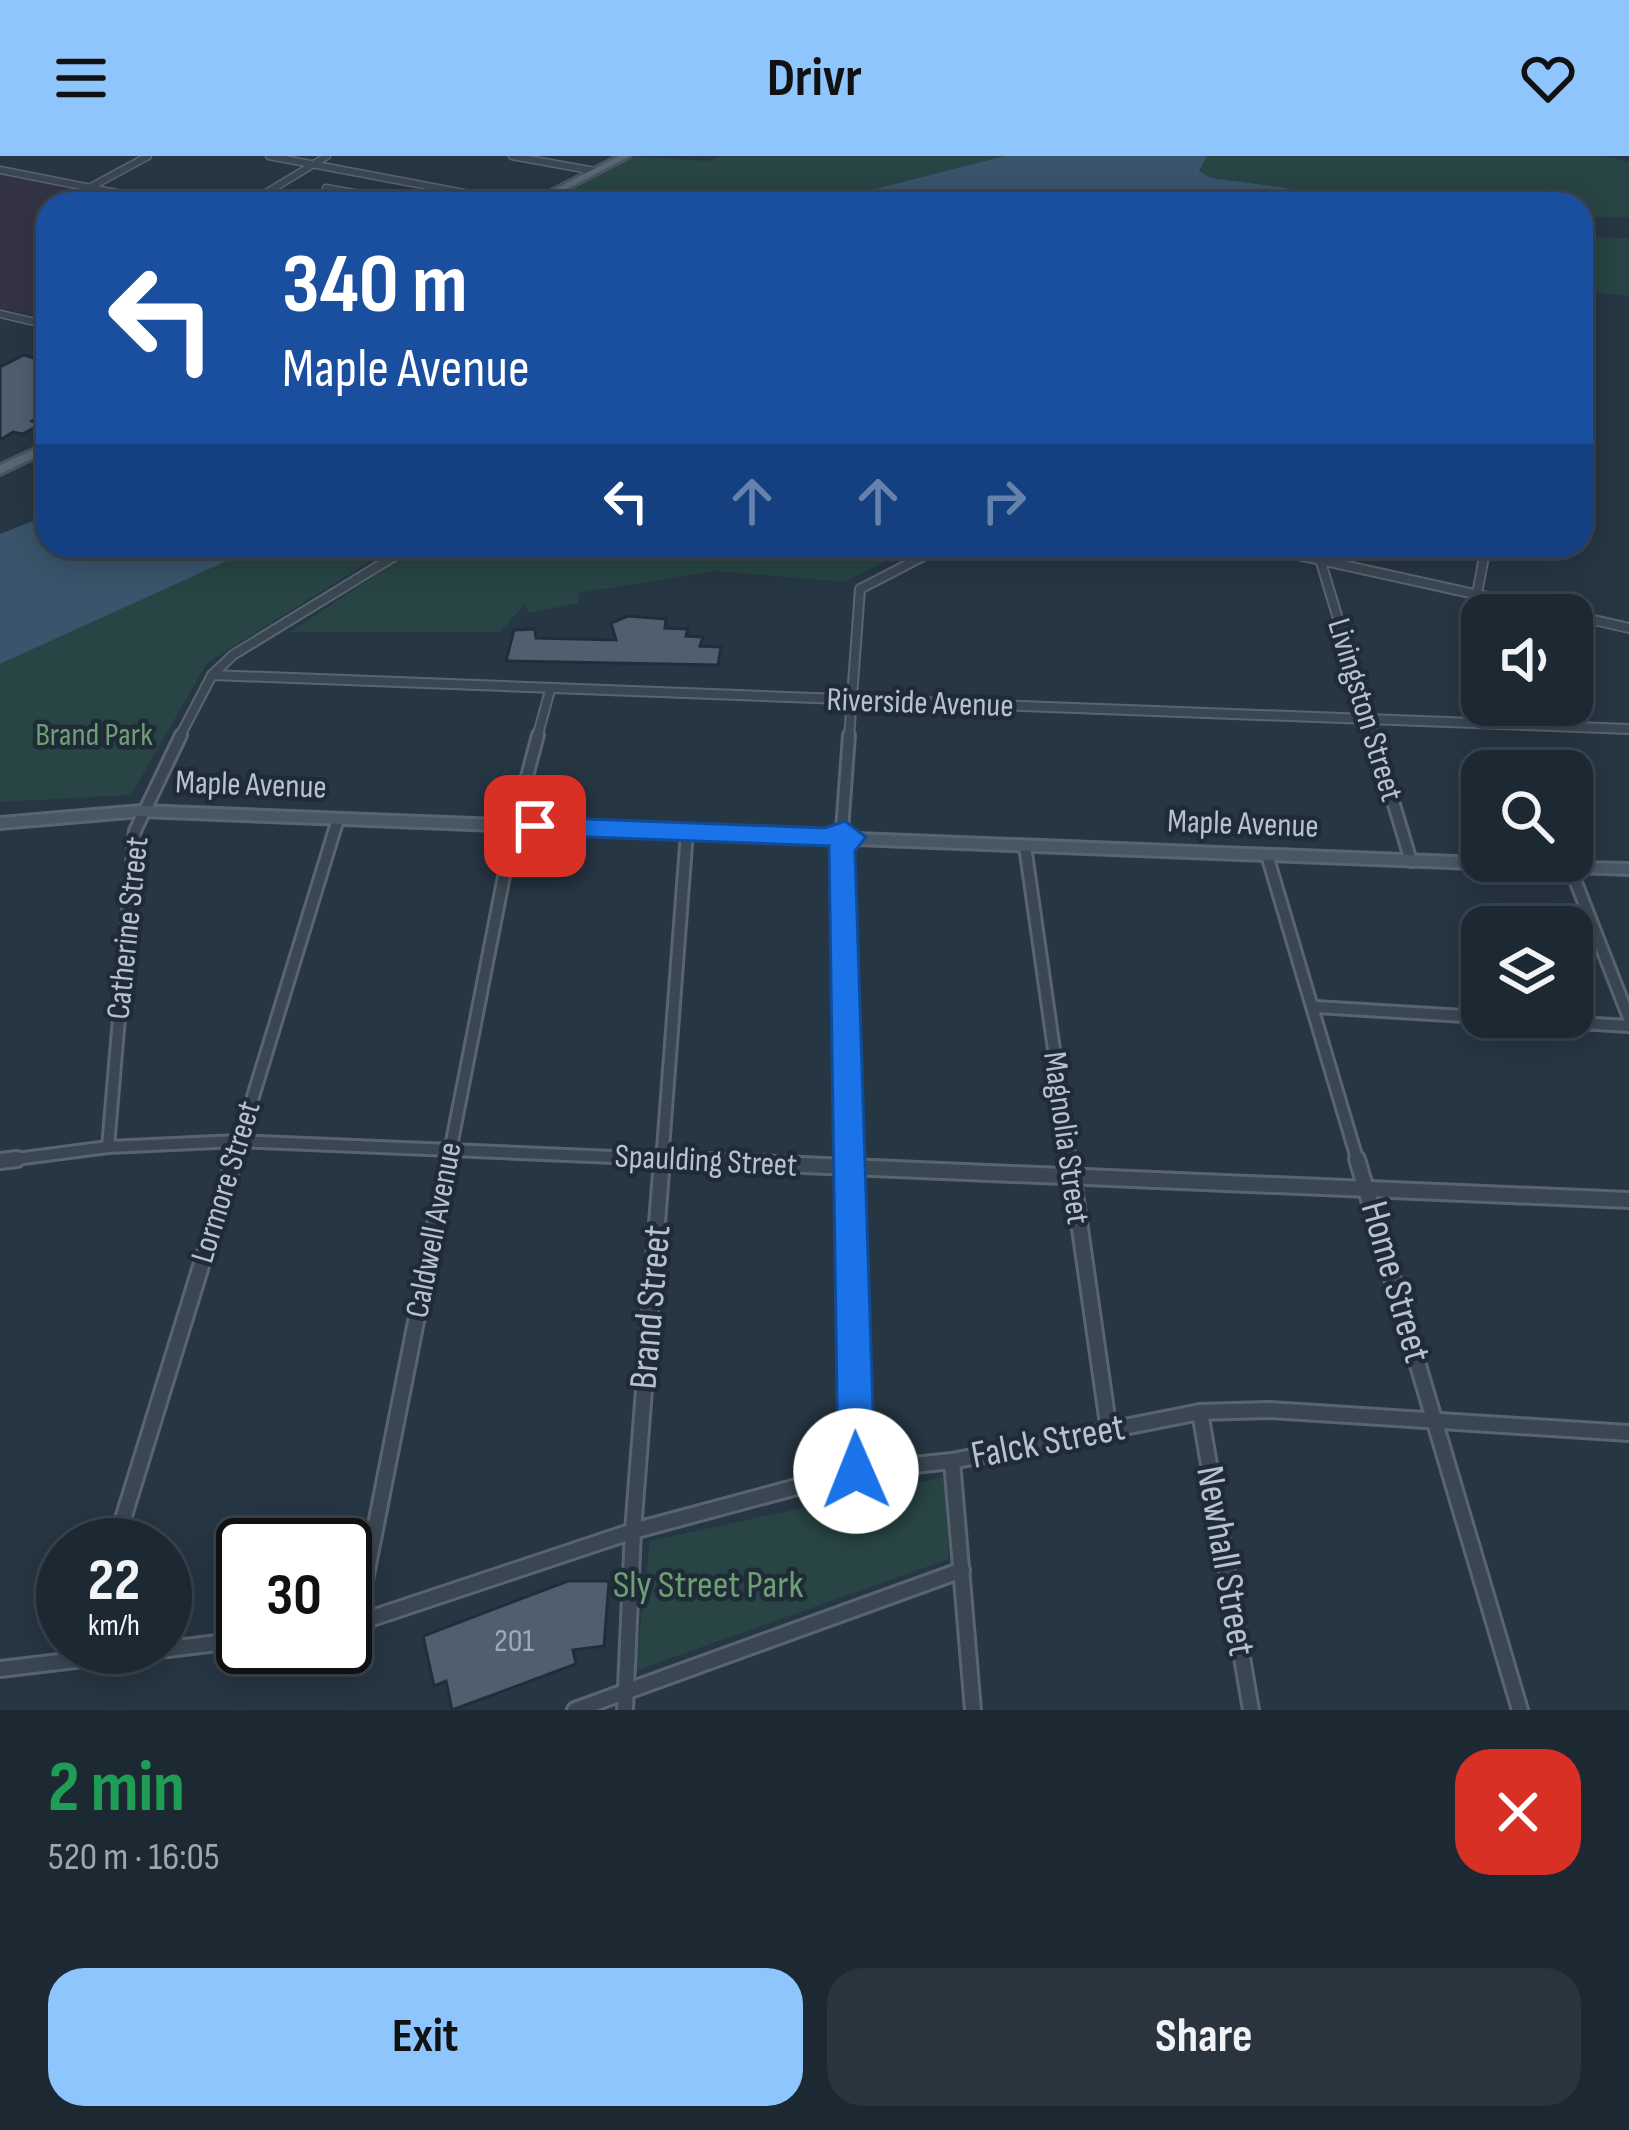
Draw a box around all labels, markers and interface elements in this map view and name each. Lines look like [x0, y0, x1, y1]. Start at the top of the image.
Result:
icon: menu [48, 45, 114, 111]
icon: heart [1515, 45, 1581, 111]
text: Drivr [767, 46, 862, 111]
text: 340 m [282, 235, 468, 336]
icon: left [84, 240, 240, 396]
text: Maple Avenue [282, 337, 530, 402]
icon: left [593, 468, 659, 534]
icon: ahead [719, 468, 785, 534]
icon: ahead [845, 468, 911, 534]
icon: right [971, 468, 1037, 534]
map controls [1461, 594, 1593, 1038]
button: sound [1461, 594, 1593, 726]
street label: Livingston Street [1318, 614, 1412, 806]
street label: Riverside Avenue [826, 680, 1014, 726]
park label: Brand Park [35, 715, 153, 755]
button: search [1461, 750, 1593, 882]
street label: Maple Avenue [175, 762, 327, 808]
pin [484, 775, 586, 877]
icon: arrive [502, 793, 568, 859]
street label: Maple Avenue [1167, 801, 1319, 847]
street label: Catherine Street [99, 835, 157, 1021]
button: layers [1461, 906, 1593, 1038]
street label: Magnolia Street [1034, 1049, 1098, 1227]
street label: Lormore Street [182, 1096, 270, 1268]
street label: Spaulding Street [614, 1136, 798, 1186]
street label: Caldwell Avenue [397, 1139, 471, 1321]
street label: Home Street [1350, 1196, 1440, 1368]
street label: Brand Street [620, 1223, 682, 1391]
street label: Falck Street [967, 1404, 1129, 1480]
position arrow [793, 1408, 919, 1534]
street label: Newhall Street [1185, 1462, 1265, 1660]
speed limit sign: 30 [216, 1518, 372, 1674]
text: 22 [88, 1545, 140, 1617]
park label: Sly Street Park [613, 1562, 803, 1609]
text: km/h [88, 1608, 140, 1644]
house number: 201 [494, 1621, 534, 1661]
text: 2 min [48, 1745, 185, 1832]
button: close [1455, 1749, 1581, 1875]
text: 520 m · 16:05 [48, 1834, 220, 1881]
button: Exit [48, 1968, 803, 2106]
button: Share [827, 1968, 1581, 2106]

